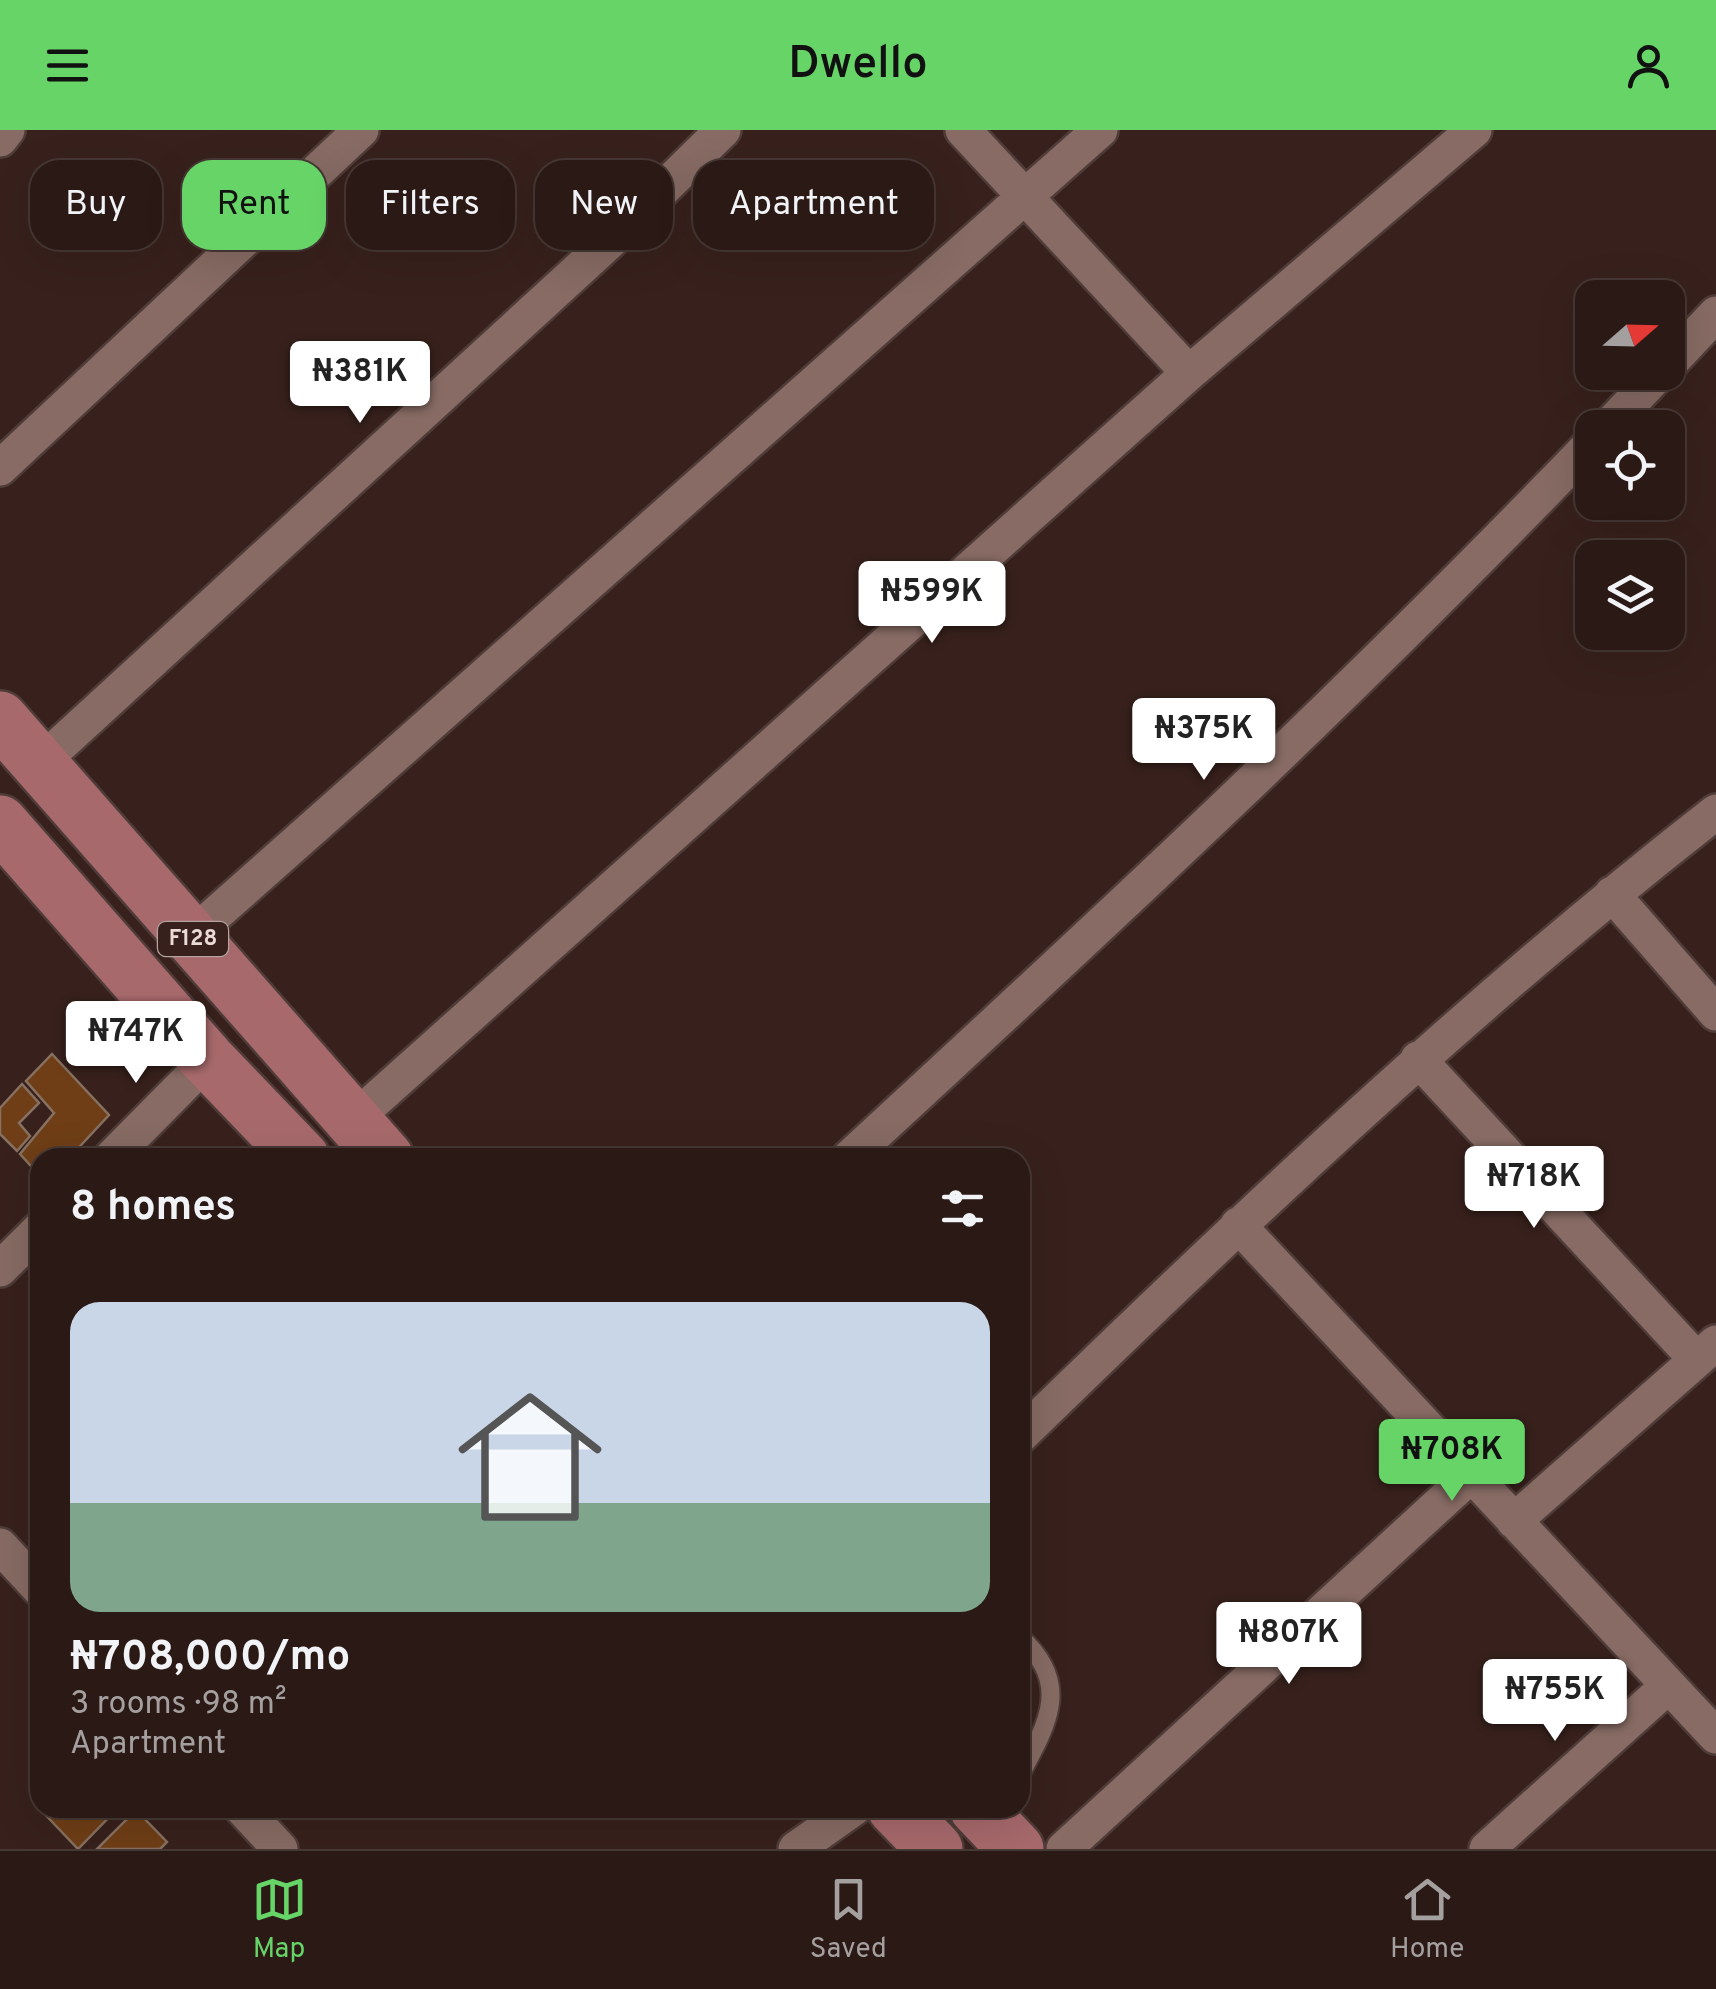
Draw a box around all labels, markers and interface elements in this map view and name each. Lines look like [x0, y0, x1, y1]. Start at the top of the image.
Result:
text: Dwello [788, 37, 928, 94]
icon: menu [40, 38, 95, 93]
icon: person [1621, 38, 1676, 93]
chip: Buy [30, 160, 162, 250]
chip: Rent [182, 160, 326, 250]
chip: Filters [346, 160, 515, 250]
chip: New [535, 160, 673, 250]
chip: Apartment [693, 160, 934, 250]
north arrow [1575, 280, 1685, 390]
map controls [1575, 280, 1685, 650]
pin: ₦381K [290, 341, 430, 426]
text: ₦381K [312, 353, 408, 393]
button: locate [1575, 410, 1685, 520]
button: layers [1575, 540, 1685, 650]
pin: ₦599K [862, 561, 1002, 646]
text: ₦599K [881, 573, 983, 613]
pin: ₦375K [1134, 698, 1274, 783]
text: ₦375K [1154, 710, 1254, 750]
road number: F128 [158, 922, 228, 956]
pin: ₦747K [66, 1001, 206, 1086]
text: ₦747K [88, 1013, 184, 1053]
pin: ₦718K [1464, 1146, 1604, 1231]
text: ₦718K [1487, 1158, 1581, 1198]
icon: filters [935, 1181, 990, 1236]
text: 8 homes [70, 1182, 236, 1235]
icon: home [440, 1367, 620, 1547]
pin: ₦708K [1382, 1419, 1522, 1504]
text: ₦708K [1401, 1431, 1503, 1471]
pin: ₦807K [1219, 1602, 1359, 1687]
text: ₦807K [1238, 1614, 1340, 1654]
text: ₦708,000/mo [70, 1632, 350, 1685]
pin: ₦755K [1485, 1659, 1625, 1744]
text: ₦755K [1505, 1671, 1605, 1711]
text: 3 rooms · 98 m² [70, 1685, 287, 1725]
text: Apartment [70, 1725, 226, 1765]
tab: Map [252, 1872, 307, 1968]
tab: Saved [810, 1872, 887, 1968]
tab: Home [1390, 1872, 1464, 1968]

